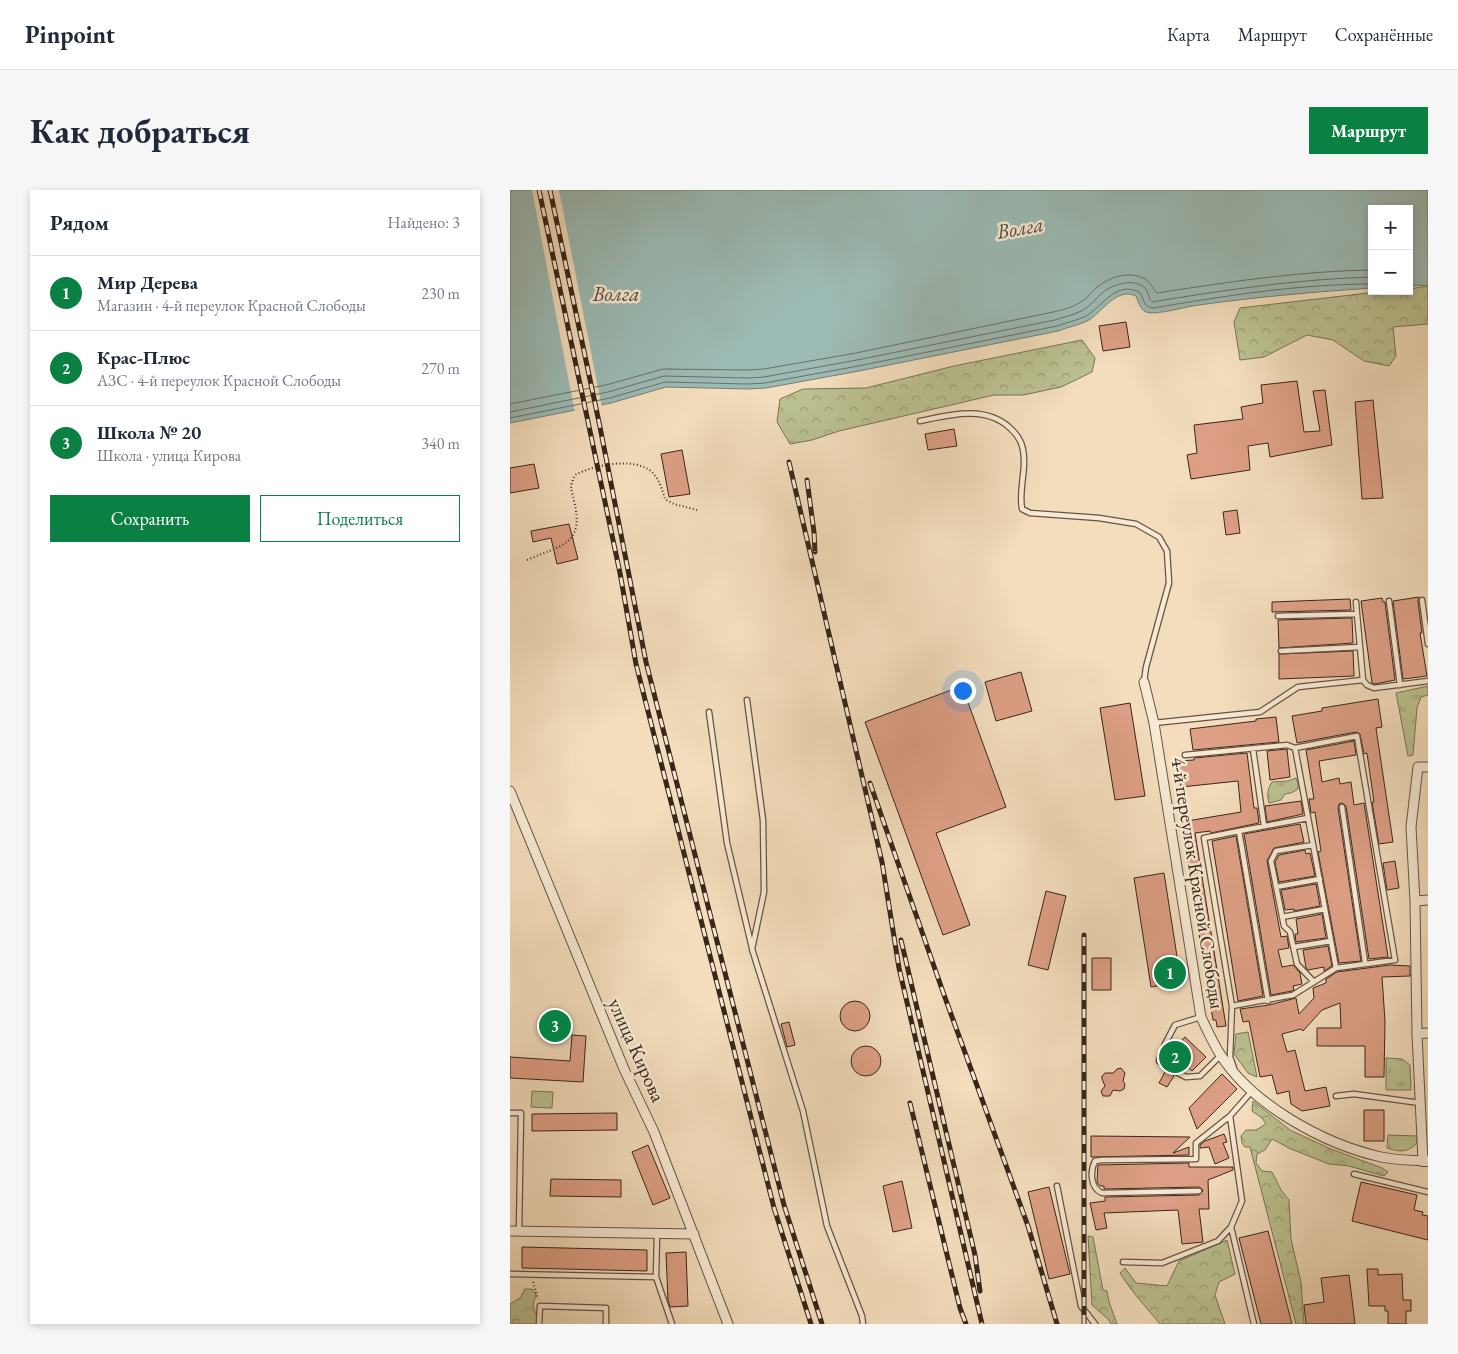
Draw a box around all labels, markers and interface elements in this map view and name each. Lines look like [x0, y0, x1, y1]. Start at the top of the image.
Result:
text: Pinpoint [25, 19, 115, 50]
text: Карта [1167, 23, 1210, 46]
text: Маршрут [1238, 23, 1307, 46]
text: Сохранённые [1335, 23, 1433, 46]
button: Маршрут [1309, 107, 1428, 154]
text: Как добраться [30, 108, 250, 153]
map controls [1368, 205, 1413, 295]
button: + [1368, 205, 1413, 250]
text: Рядом [50, 209, 109, 236]
water label: Волга [993, 210, 1045, 245]
text: Найдено: 3 [388, 212, 460, 233]
button: − [1368, 250, 1413, 295]
text: Мир Дерева [97, 270, 198, 295]
water label: Волга [592, 280, 639, 307]
text: 1 [62, 283, 70, 304]
text: 230 m [421, 283, 460, 304]
text: Магазин · 4-й переулок Красной Слободы [97, 295, 366, 316]
text: Крас-Плюс [97, 345, 190, 370]
text: 2 [62, 358, 70, 379]
text: 270 m [421, 358, 460, 379]
text: АЗС · 4-й переулок Красной Слободы [97, 370, 341, 391]
text: Школа № 20 [97, 420, 201, 445]
text: 3 [62, 433, 70, 454]
text: 340 m [421, 433, 460, 454]
text: Школа · улица Кирова [97, 445, 241, 466]
button: Сохранить [50, 495, 250, 542]
button: Поделиться [260, 495, 460, 542]
your location [950, 678, 976, 704]
street label: 4-й переулок Красной Слободы [1165, 755, 1231, 1011]
pin: 1 [1154, 954, 1186, 992]
street label: улица Кирова [603, 994, 671, 1106]
pin: 3 [539, 1007, 571, 1045]
pin: 2 [1159, 1038, 1191, 1076]

